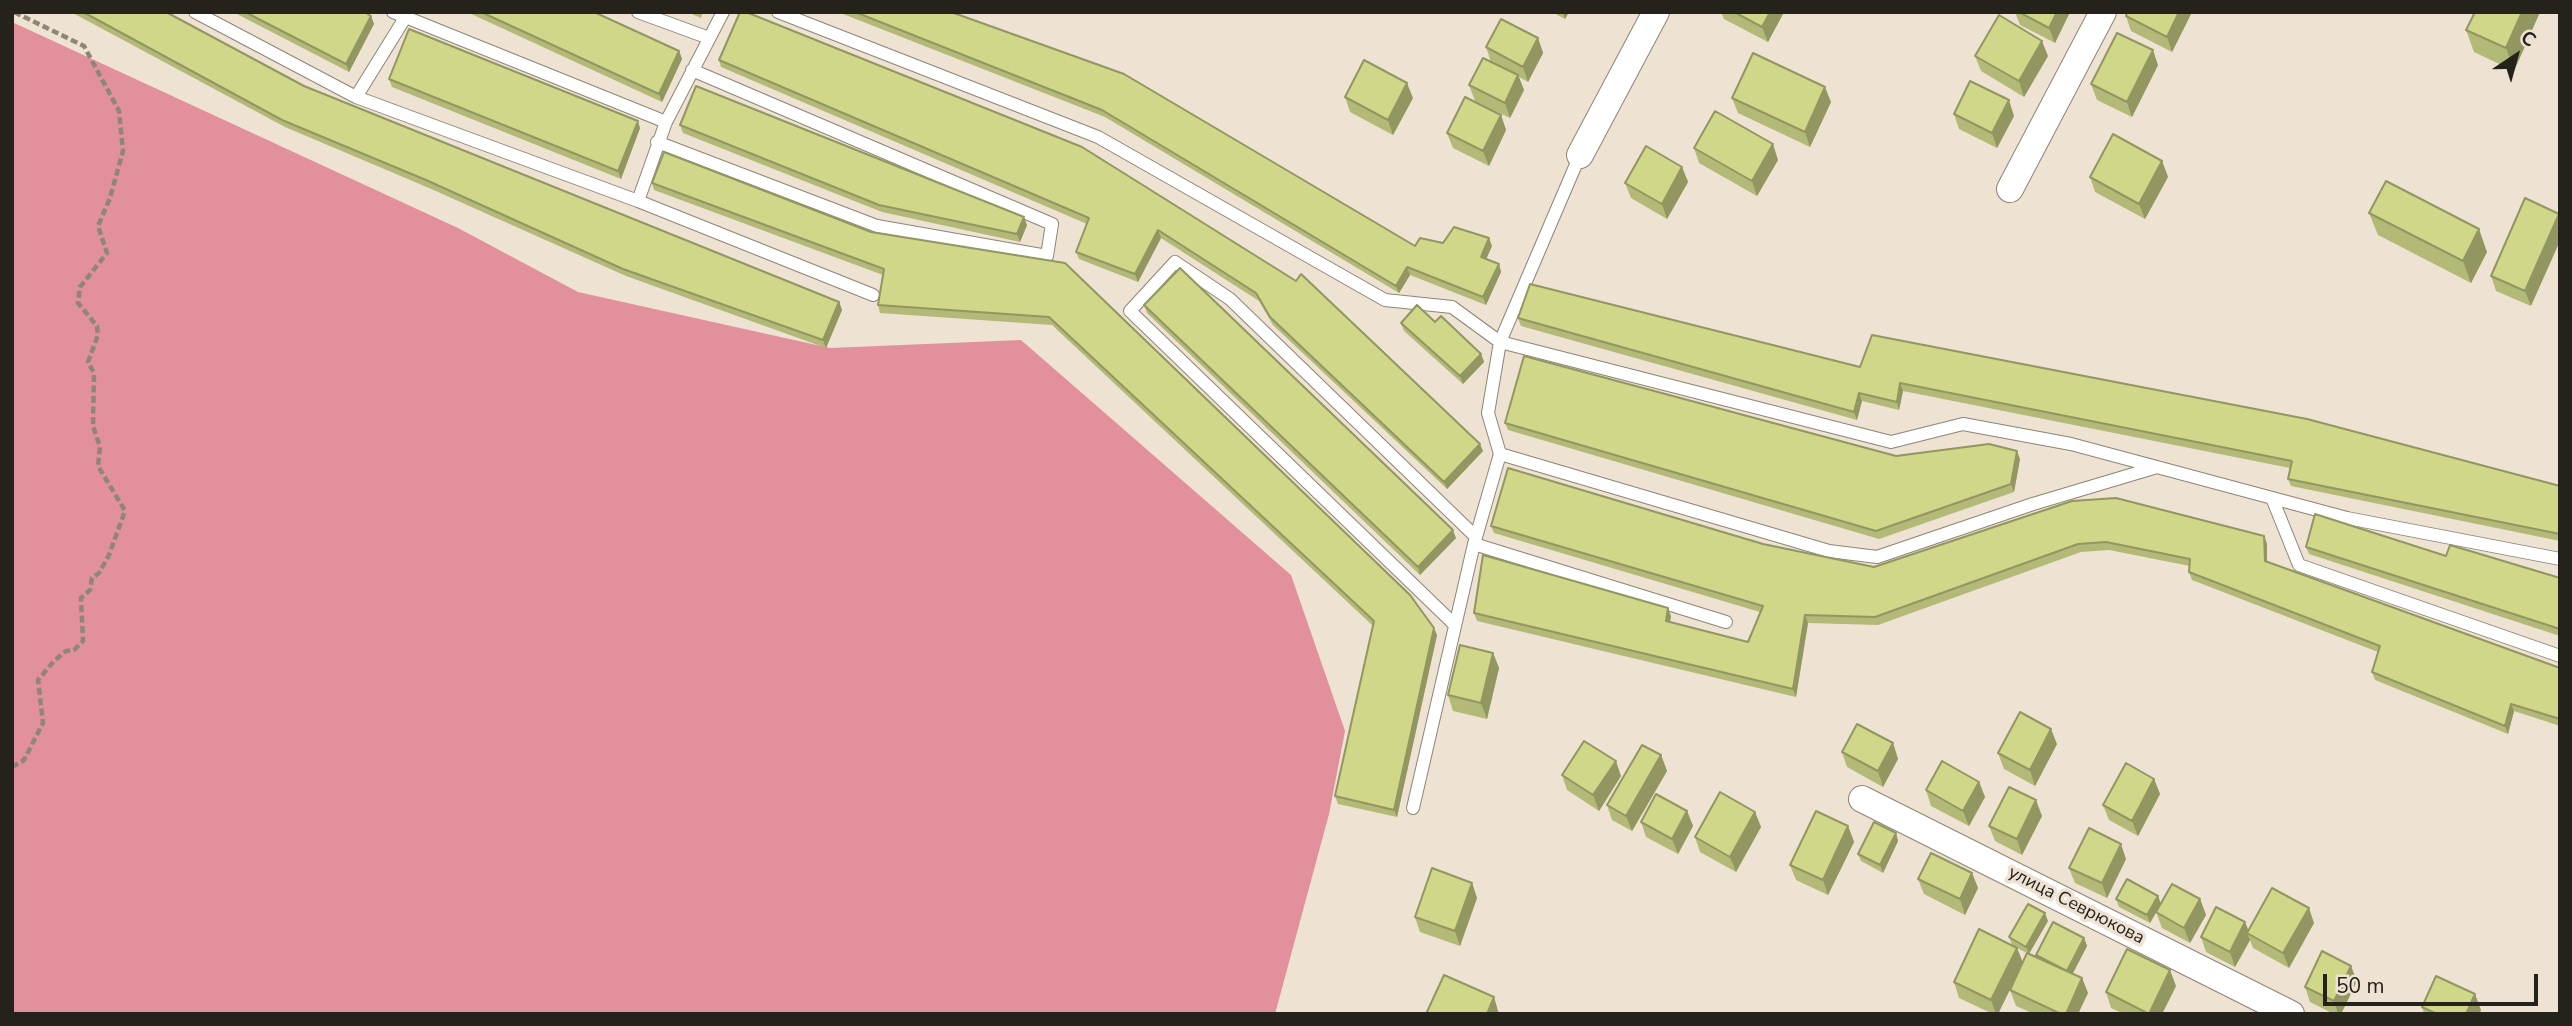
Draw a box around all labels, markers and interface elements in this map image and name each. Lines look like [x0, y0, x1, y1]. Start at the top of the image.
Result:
north arrow [2481, 21, 2551, 91]
text: С [2515, 25, 2541, 53]
street label: улица Севрюкова [2004, 862, 2148, 950]
scale bar [2327, 960, 2542, 1004]
text: 50 m [2336, 972, 2385, 1000]

